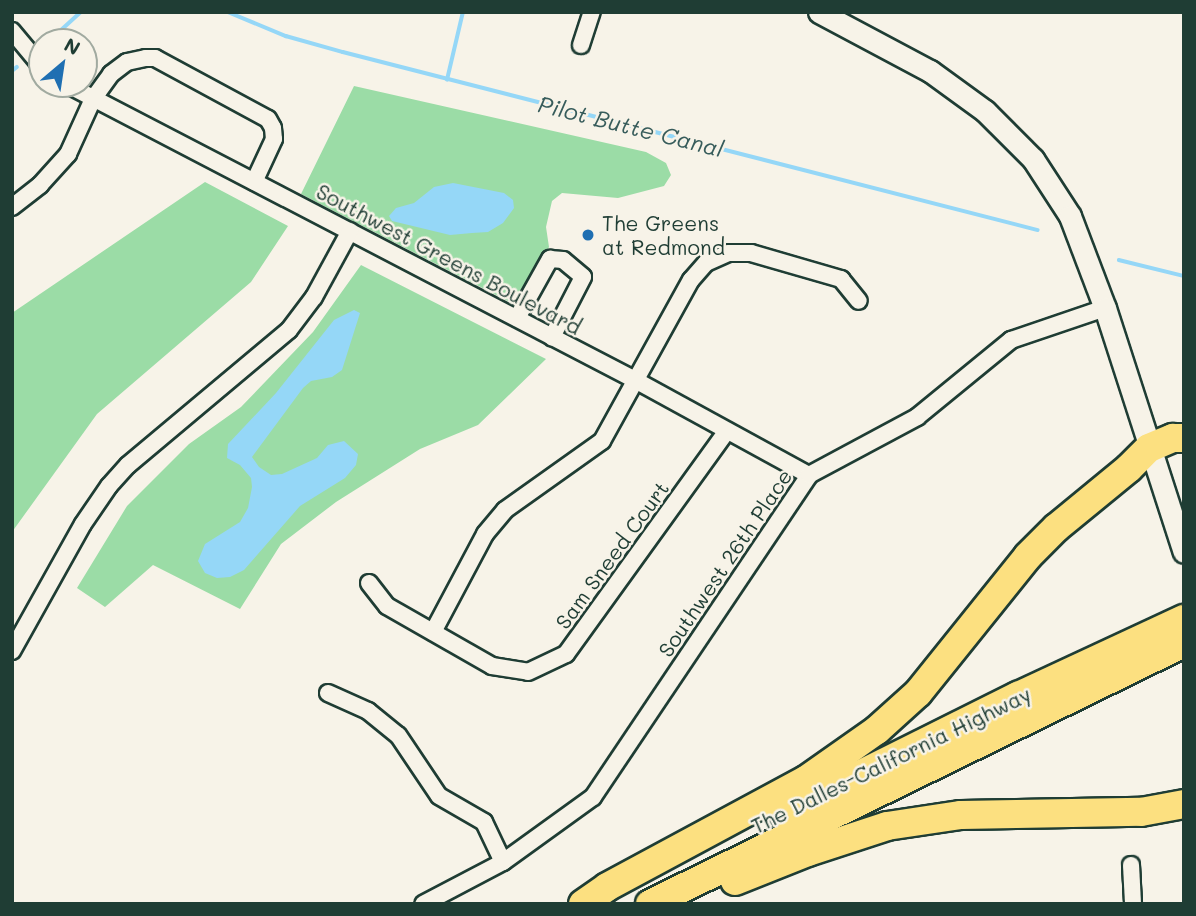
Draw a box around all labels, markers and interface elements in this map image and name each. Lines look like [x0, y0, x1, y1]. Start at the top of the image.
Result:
north arrow [28, 28, 98, 98]
text: N [60, 32, 85, 60]
water label: Pilot Butte Canal [535, 90, 727, 162]
street label: Southwest Greens Boulevard [312, 178, 586, 340]
place label: The Greens at Redmond [602, 210, 725, 260]
marker: The Greens at Redmond [580, 227, 596, 243]
street label: Southwest 26th Place [653, 464, 797, 662]
street label: Sam Sneed Court [550, 476, 674, 634]
street label: The Dalles-California Highway [747, 681, 1035, 839]

